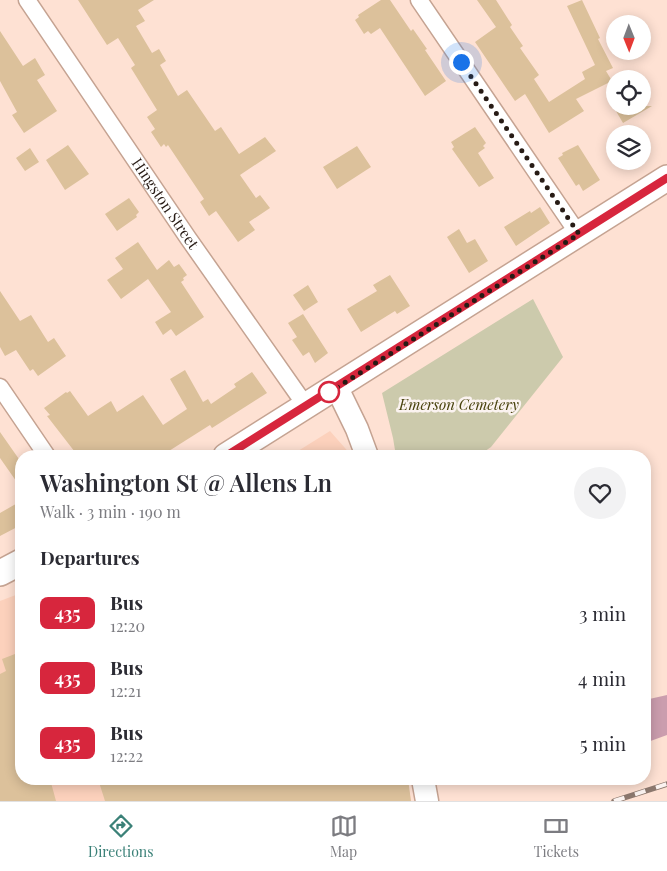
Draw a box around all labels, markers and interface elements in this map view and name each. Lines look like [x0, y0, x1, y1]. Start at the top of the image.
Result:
north arrow [606, 15, 651, 60]
map controls [606, 15, 651, 170]
your location [449, 50, 474, 75]
button: locate [606, 70, 651, 115]
button: layers [606, 125, 651, 170]
street label: Hingston Street [128, 154, 204, 253]
unlabelled marker [318, 381, 340, 403]
park label: Emerson Cemetery [398, 394, 519, 414]
text: Washington St @ Allens Ln [40, 466, 332, 498]
button: heart [574, 467, 626, 519]
text: Walk · 3 min · 190 m [40, 501, 181, 522]
text: Departures [40, 544, 140, 570]
text: Bus [110, 589, 143, 615]
text: 3 min [579, 600, 626, 626]
text: 435 [54, 601, 81, 625]
text: 12:20 [110, 615, 145, 636]
text: Bus [110, 654, 143, 680]
text: 4 min [578, 665, 626, 691]
text: 435 [54, 666, 81, 690]
text: 12:21 [110, 680, 141, 701]
text: Bus [110, 719, 143, 745]
text: 5 min [580, 730, 626, 756]
text: 435 [54, 731, 81, 755]
text: 12:22 [110, 745, 143, 766]
tab: Directions [88, 812, 153, 861]
tab: Map [330, 812, 358, 861]
tab: Tickets [534, 812, 579, 861]

